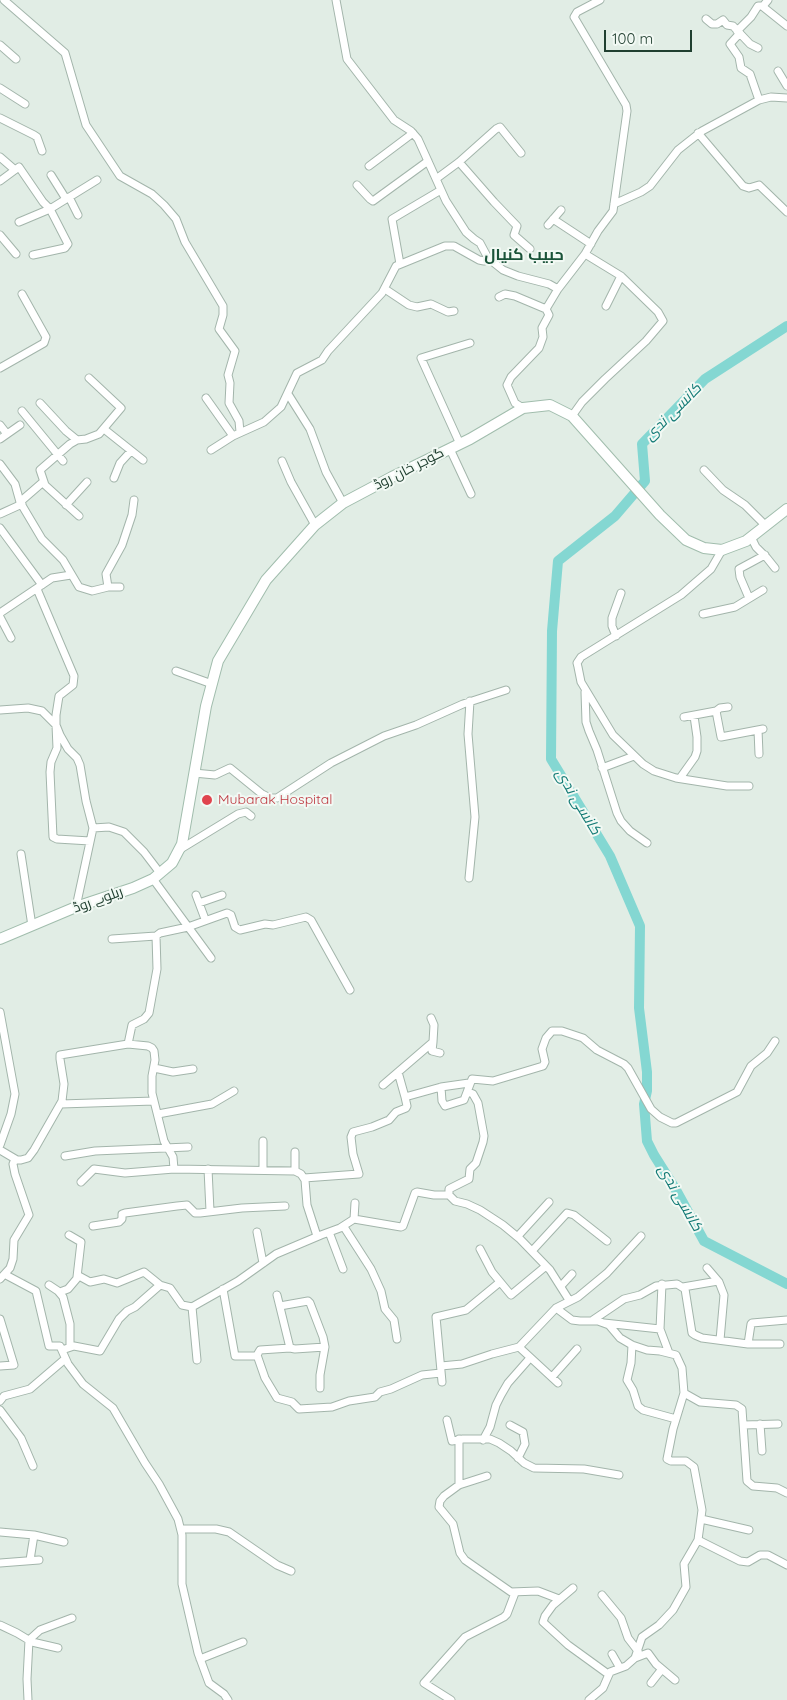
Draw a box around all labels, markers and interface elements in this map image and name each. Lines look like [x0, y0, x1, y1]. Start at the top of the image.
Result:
scale bar [607, 20, 694, 52]
text: 100 m [612, 29, 653, 48]
district label: حبیب کنیال [484, 245, 564, 265]
water label: کانسی ندی [641, 380, 705, 444]
street label: گوجر خان روڈ [371, 444, 447, 494]
water label: کانسی ندی [551, 766, 605, 838]
place label: Mubarak Hospital [218, 792, 333, 808]
marker: Mubarak Hospital [200, 793, 214, 807]
street label: ریلوے روڈ [71, 883, 125, 917]
water label: کانسی ندی [654, 1162, 706, 1234]

